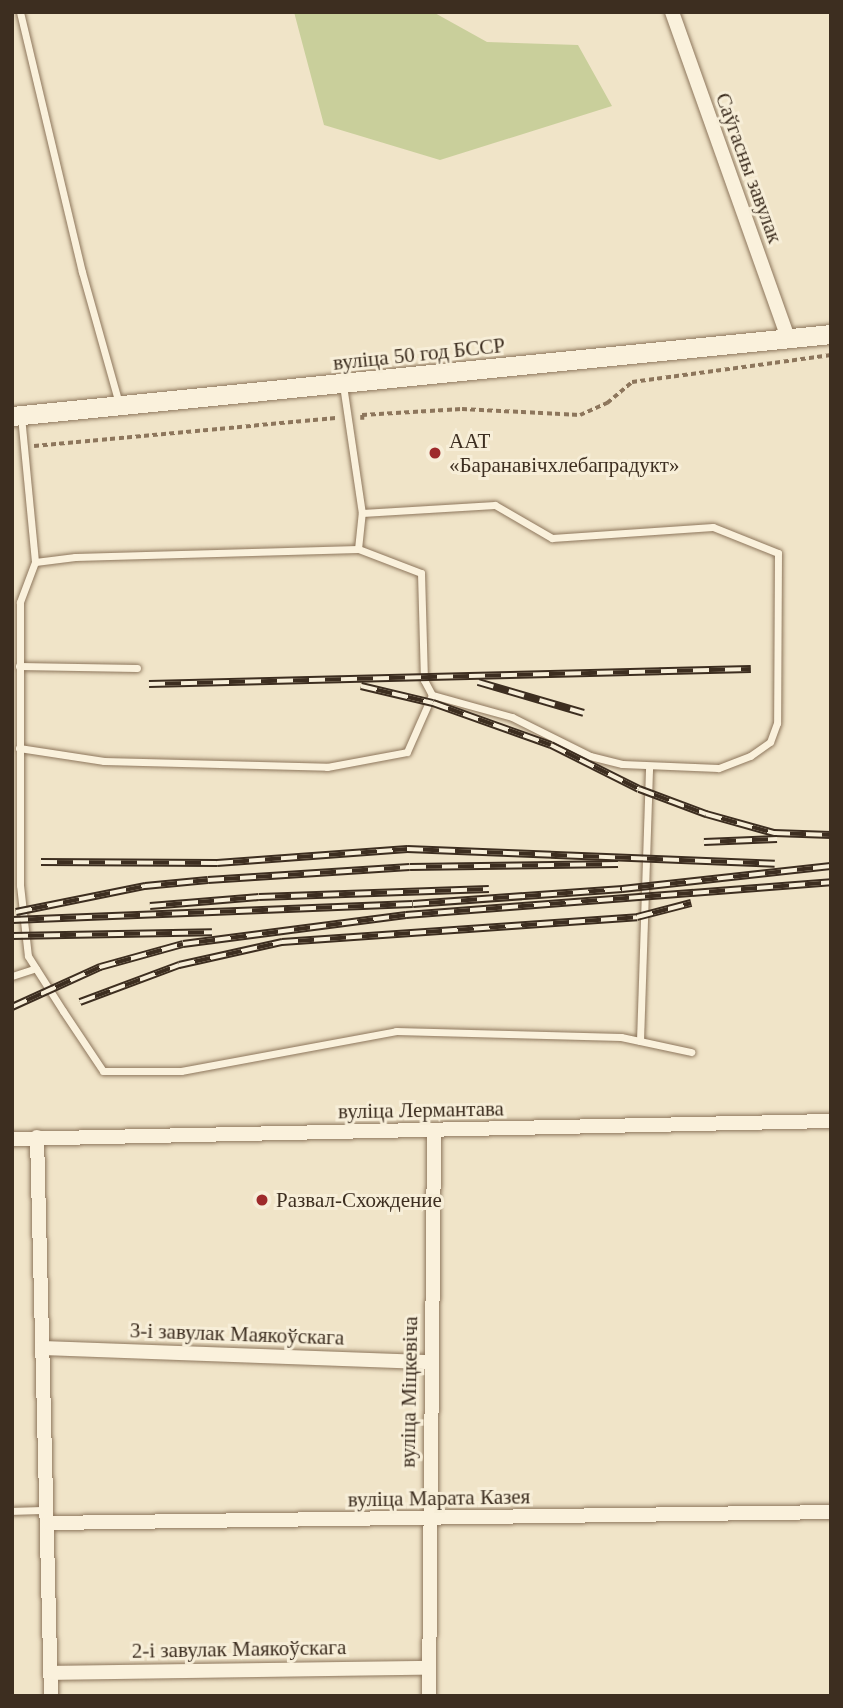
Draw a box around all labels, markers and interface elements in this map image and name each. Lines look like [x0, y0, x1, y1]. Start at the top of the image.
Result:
street label: Саўгасны завулак [710, 89, 788, 247]
street label: вуліца 50 год БССР [332, 332, 506, 376]
place label: ААТ «Баранавічхлебапрадукт» [449, 428, 679, 478]
marker: ААТ «Баранавічхлебапрадукт» [427, 445, 443, 461]
street label: вуліца Лермантава [338, 1096, 504, 1124]
place label: Развал-Схождение [276, 1187, 442, 1213]
marker: Развал-Схождение [254, 1192, 270, 1208]
street label: вуліца Міцкевіча [395, 1316, 423, 1468]
street label: 3-і завулак Маякоўскага [129, 1318, 345, 1350]
street label: вуліца Марата Казея [348, 1484, 530, 1512]
street label: 2-і завулак Маякоўскага [132, 1635, 346, 1663]

